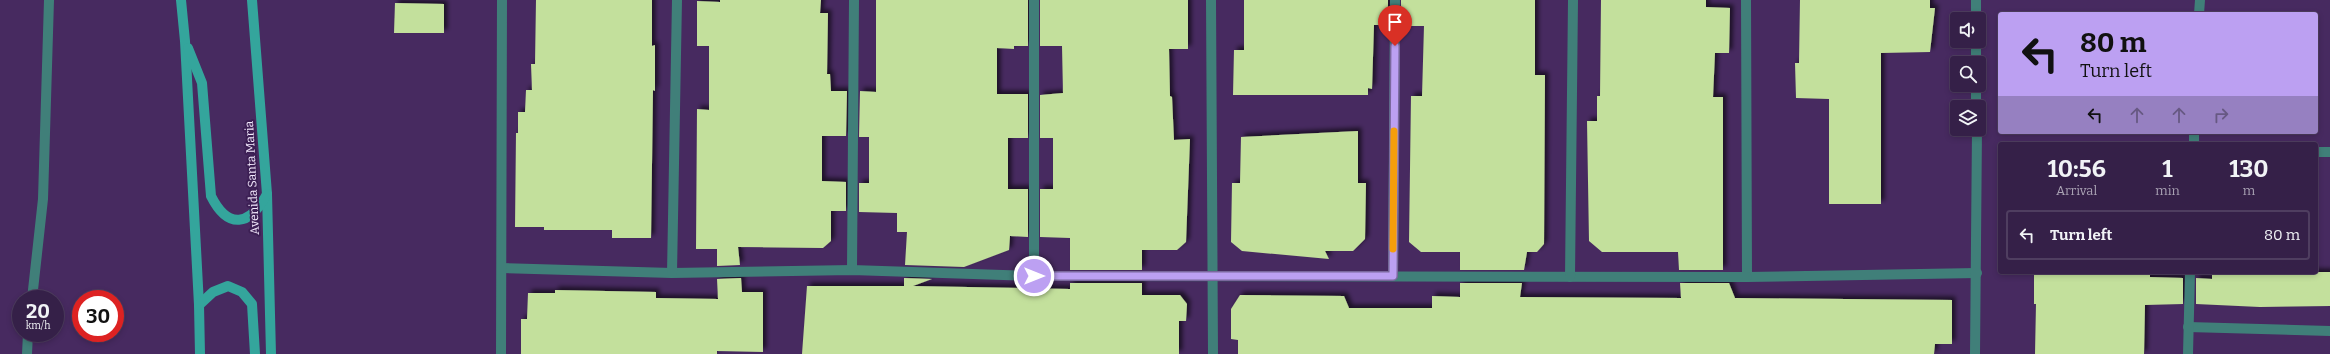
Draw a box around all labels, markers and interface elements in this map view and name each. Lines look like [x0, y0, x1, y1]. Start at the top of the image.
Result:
pin [1378, 5, 1412, 46]
icon: arrive [1384, 11, 1406, 33]
map controls [1950, 12, 1986, 136]
button: sound [1950, 12, 1986, 48]
text: 80 m [2080, 26, 2146, 59]
icon: left [2014, 28, 2066, 80]
button: search [1950, 56, 1986, 92]
text: Turn left [2080, 60, 2152, 82]
button: layers [1950, 100, 1986, 136]
icon: left [2084, 104, 2106, 126]
icon: ahead [2126, 104, 2148, 126]
icon: ahead [2168, 104, 2190, 126]
icon: right [2210, 104, 2232, 126]
street label: Avenida Santa Maria [242, 120, 262, 235]
text: 10:56 [2047, 155, 2106, 183]
text: 1 [2162, 155, 2173, 183]
text: 130 [2229, 155, 2269, 183]
text: Arrival [2056, 183, 2097, 198]
text: min [2155, 183, 2180, 198]
text: m [2243, 183, 2255, 198]
icon: left [2016, 224, 2038, 246]
text: Turn left [2050, 226, 2112, 244]
text: 80 m [2264, 226, 2300, 244]
position arrow [1013, 255, 1055, 297]
speed limit sign: 30 [72, 290, 124, 342]
text: 20 [26, 299, 50, 323]
text: km/h [26, 320, 50, 332]

